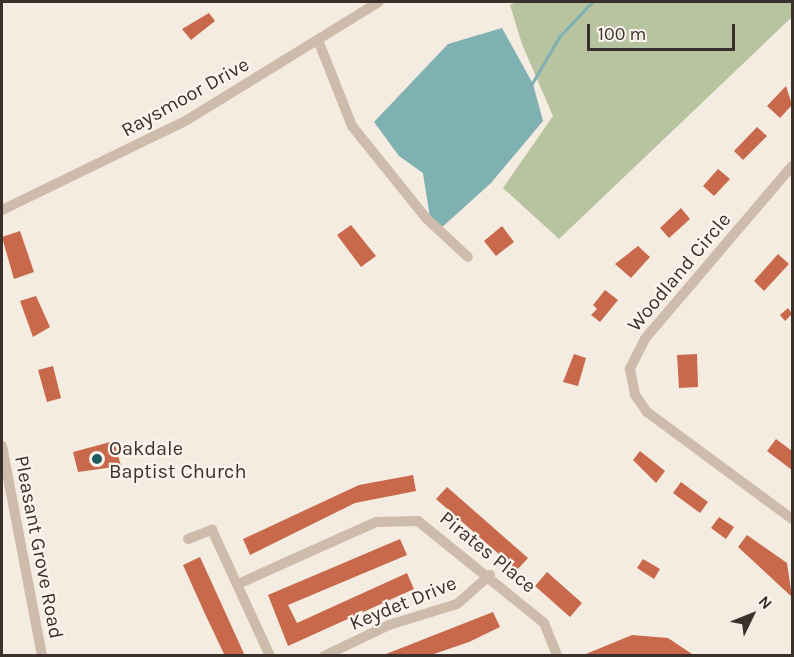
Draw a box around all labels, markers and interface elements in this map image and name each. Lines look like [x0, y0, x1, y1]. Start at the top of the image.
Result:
scale bar [590, 12, 738, 50]
text: 100 m [598, 23, 646, 45]
street label: Raysmoor Drive [117, 52, 253, 142]
street label: Woodland Circle [622, 208, 736, 336]
place label: Oakdale Baptist Church [109, 436, 246, 483]
marker: Oakdale Baptist Church [90, 452, 104, 466]
street label: Pleasant Grove Road [9, 453, 69, 641]
street label: Pirates Place [435, 506, 541, 598]
street label: Keydet Drive [346, 571, 460, 635]
north arrow [722, 585, 782, 645]
text: N [755, 592, 776, 613]

